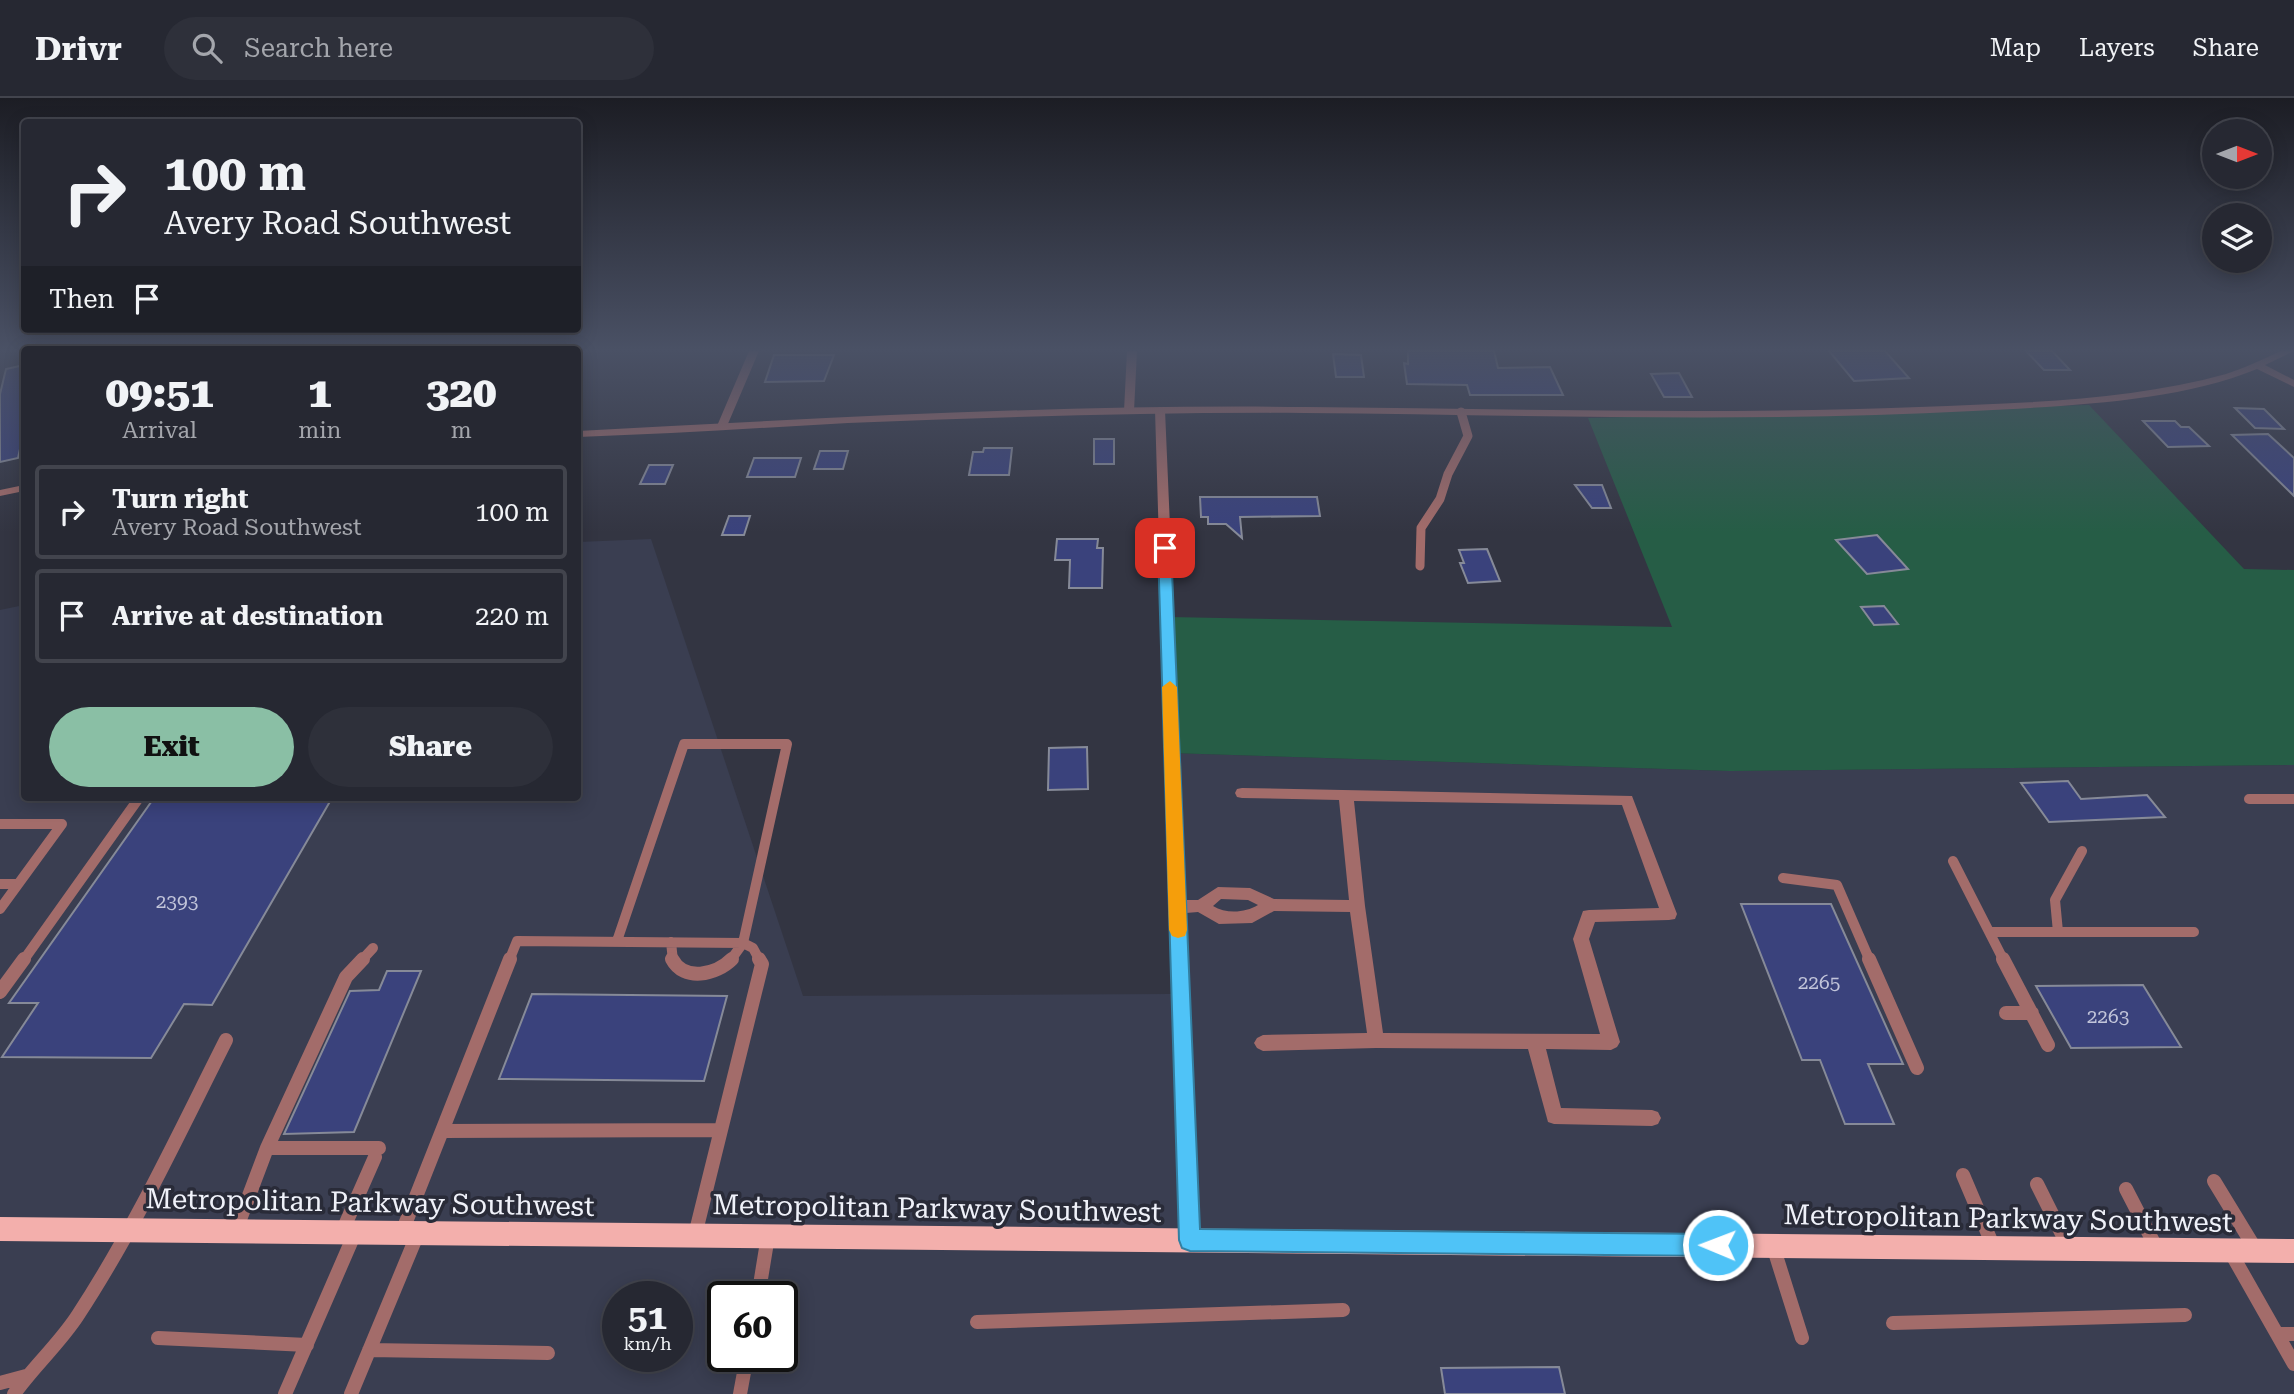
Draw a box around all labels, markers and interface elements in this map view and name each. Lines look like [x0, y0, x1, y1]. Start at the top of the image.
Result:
search box [164, 17, 654, 80]
text: Drivr [35, 29, 122, 68]
icon: search [188, 29, 226, 67]
text: Search here [244, 33, 393, 63]
text: Map [1990, 34, 2041, 62]
text: Layers [2079, 34, 2155, 62]
text: Share [2193, 34, 2259, 62]
north arrow [2202, 119, 2272, 189]
map controls [2202, 119, 2272, 273]
text: 100 m [164, 145, 306, 202]
icon: right [49, 147, 140, 238]
button: layers [2202, 203, 2272, 273]
text: Avery Road Southwest [164, 204, 511, 242]
icon: arrive [128, 280, 166, 318]
text: Then [49, 284, 114, 314]
text: 09:51 [106, 368, 214, 417]
text: 1 [308, 368, 332, 417]
text: 320 [426, 368, 496, 417]
text: Arrival [122, 417, 197, 444]
text: min [298, 417, 341, 444]
text: m [451, 417, 472, 444]
text: Turn right [112, 484, 248, 514]
icon: right [53, 493, 91, 531]
text: 100 m [475, 497, 549, 527]
text: Avery Road Southwest [112, 514, 362, 541]
pin [1135, 518, 1195, 578]
icon: arrive [1146, 529, 1184, 567]
icon: arrive [53, 597, 91, 635]
text: Arrive at destination [112, 601, 383, 631]
text: 220 m [475, 601, 549, 631]
button: Exit [49, 707, 294, 787]
button: Share [308, 707, 553, 787]
house number: 2393 [156, 890, 198, 913]
house number: 2265 [1798, 971, 1840, 994]
house number: 2263 [2087, 1005, 2129, 1028]
street label: Metropolitan Parkway Southwest [145, 1182, 595, 1223]
street label: Metropolitan Parkway Southwest [712, 1188, 1162, 1229]
street label: Metropolitan Parkway Southwest [1783, 1198, 2233, 1239]
position arrow [1681, 1208, 1755, 1282]
speed limit sign: 60 [707, 1281, 798, 1372]
text: 51 [628, 1297, 667, 1338]
text: km/h [623, 1333, 672, 1354]

